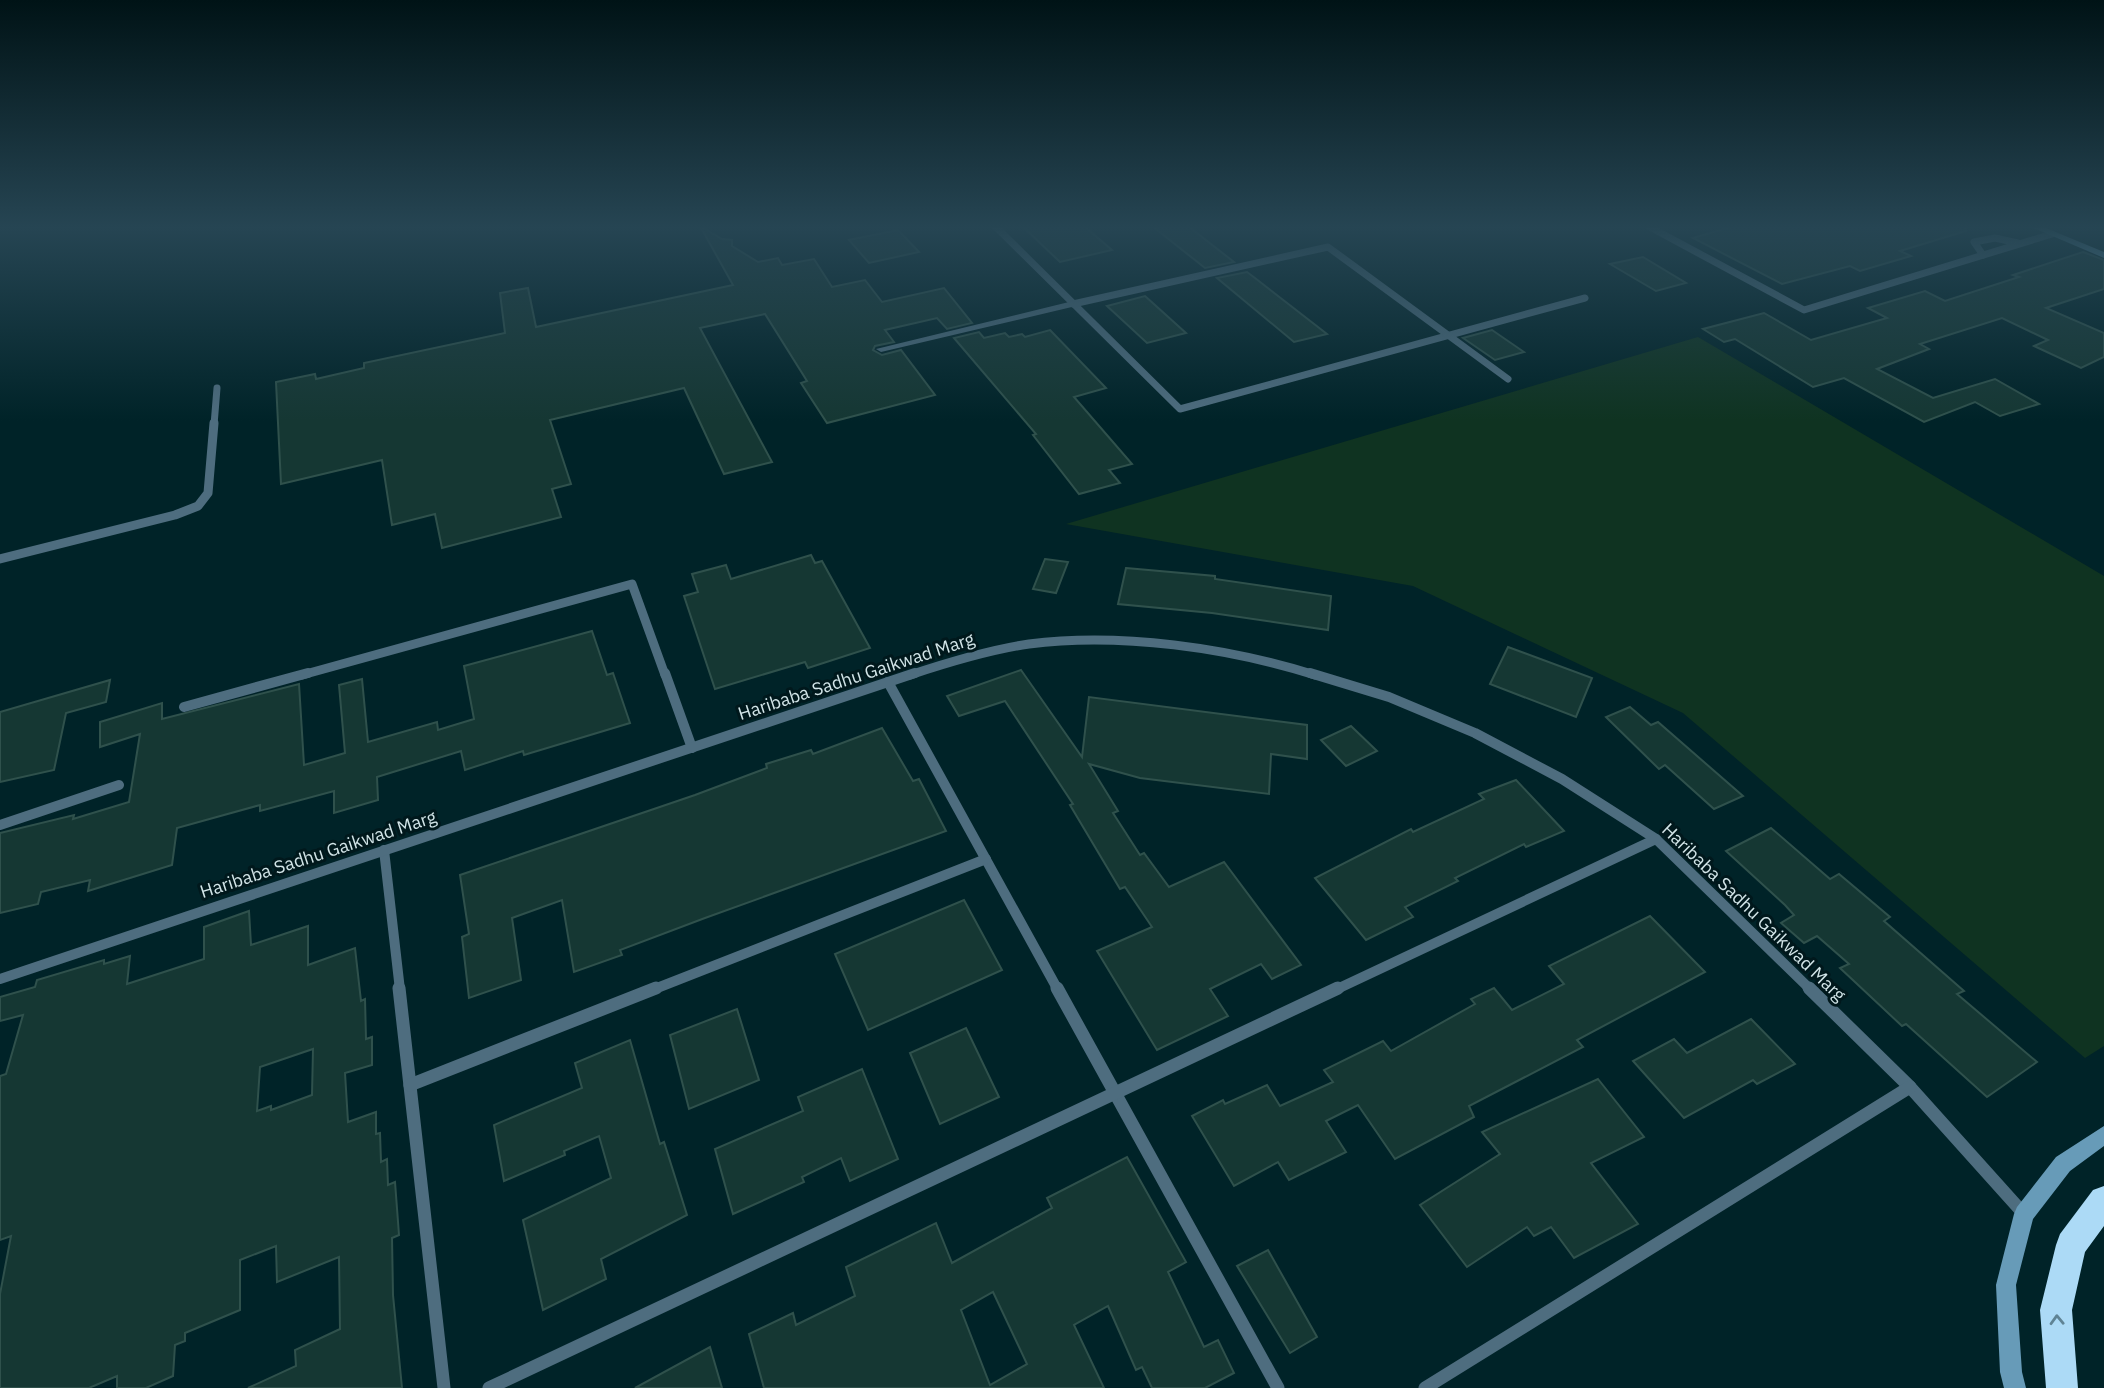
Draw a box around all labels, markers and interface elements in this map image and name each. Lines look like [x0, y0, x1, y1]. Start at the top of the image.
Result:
street label: Haribaba Sadhu Gaikwad Marg [735, 627, 977, 725]
street label: Haribaba Sadhu Gaikwad Marg [197, 805, 439, 903]
street label: Haribaba Sadhu Gaikwad Marg [1657, 818, 1851, 1006]
one-way arrow [2050, 1314, 2065, 1325]

